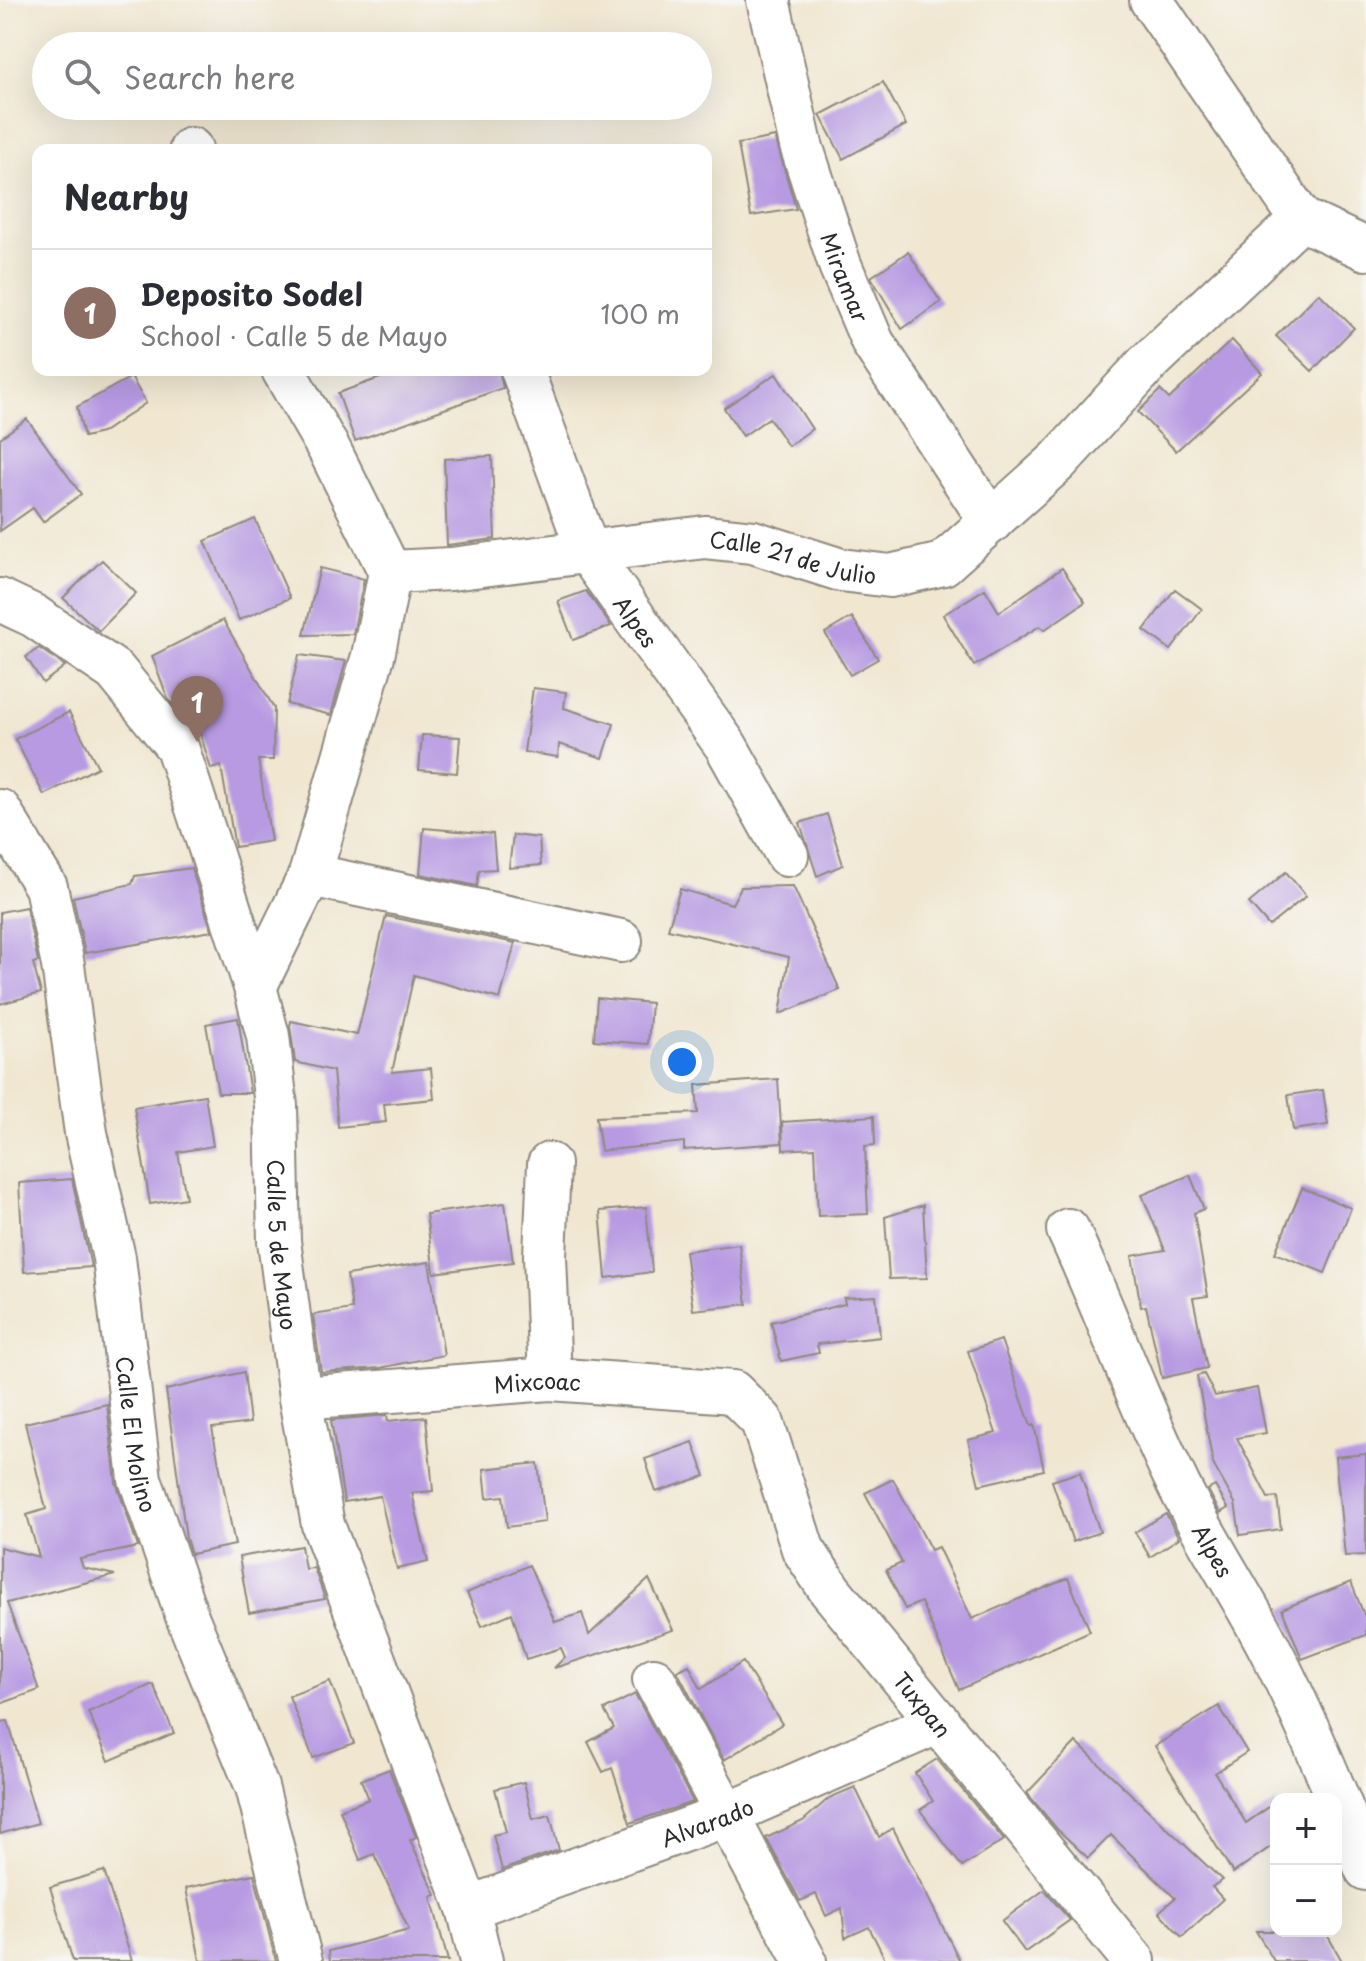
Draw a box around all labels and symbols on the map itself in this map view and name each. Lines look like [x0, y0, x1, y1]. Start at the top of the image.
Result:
street label: Miramar [814, 228, 879, 327]
street label: Calle 21 de Julio [708, 521, 878, 591]
street label: Alpes [607, 588, 667, 654]
pin: 1 [171, 676, 223, 742]
your location [662, 1042, 702, 1082]
street label: Calle 5 de Mayo [261, 1159, 307, 1332]
street label: Calle El Molino [109, 1354, 167, 1517]
street label: Mixcoac [492, 1362, 582, 1400]
street label: Alpes [1185, 1517, 1242, 1583]
street label: Tuxpan [886, 1664, 960, 1744]
street label: Alvarado [656, 1789, 758, 1854]

